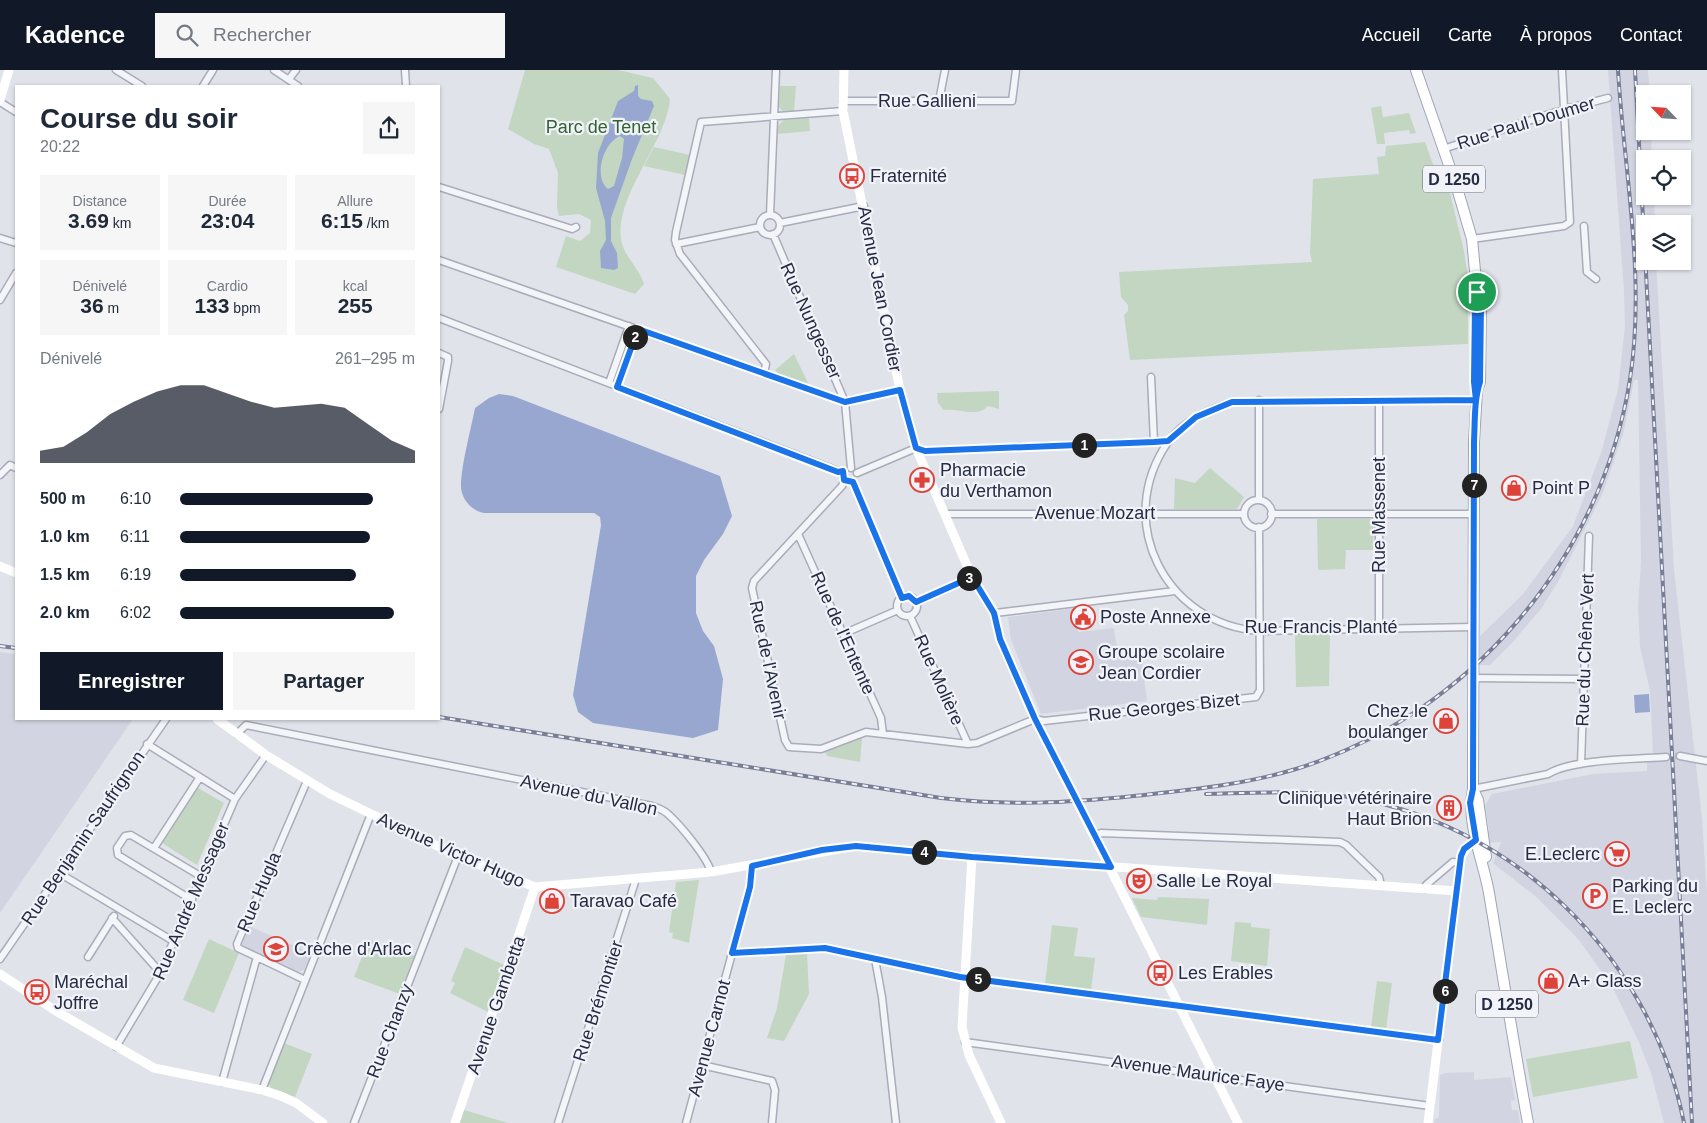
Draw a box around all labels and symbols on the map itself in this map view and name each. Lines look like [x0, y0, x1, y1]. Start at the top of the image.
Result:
north arrow [1636, 85, 1691, 140]
street label: Rue Gallieni [878, 91, 976, 111]
street label: Rue Paul Doumer [1455, 93, 1597, 153]
park label: Parc de Tenet [546, 117, 656, 137]
bus stop icon: Fraternité [839, 163, 865, 189]
place label: Fraternité [870, 166, 947, 186]
road number: D 1250 [1423, 166, 1485, 192]
street label: Avenue Jean Cordier [854, 204, 906, 374]
street label: Rue Nungesser [776, 260, 846, 382]
pin [1456, 271, 1498, 313]
pin: 2 [622, 324, 648, 350]
pin: 1 [1072, 432, 1096, 458]
street label: Rue Massenet [1369, 457, 1389, 573]
place label: Pharmacie du Verthamon [940, 460, 1052, 501]
pharmacy icon: Pharmacie du Verthamon [909, 467, 935, 493]
pin: 7 [1462, 472, 1486, 498]
shop icon: Point P [1501, 475, 1527, 501]
place label: Point P [1532, 478, 1590, 498]
street label: Avenue Mozart [1035, 503, 1155, 523]
pin: 3 [956, 566, 982, 590]
street label: Rue de l'Entente [807, 568, 879, 698]
street label: Rue du Chêne Vert [1572, 573, 1598, 727]
street label: Rue de l'Avenir [746, 599, 790, 721]
public building icon: Poste Annexe [1070, 604, 1096, 630]
place label: Poste Annexe [1100, 607, 1211, 627]
street label: Rue Francis Planté [1244, 617, 1398, 637]
street label: Rue Molière [910, 632, 968, 728]
place label: Groupe scolaire Jean Cordier [1098, 642, 1225, 683]
school or university icon: Groupe scolaire Jean Cordier [1068, 649, 1094, 675]
street label: Rue Georges Bizet [1087, 689, 1241, 725]
place label: Chez le boulanger [1348, 701, 1428, 742]
shop icon: Chez le boulanger [1433, 708, 1459, 734]
street label: Rue Benjamin Saufrignon [17, 747, 149, 929]
street label: Avenue du Vallon [519, 771, 659, 819]
place label: Clinique vétérinaire Haut Brion [1278, 788, 1432, 829]
building icon: Clinique vétérinaire Haut Brion [1436, 795, 1462, 821]
street label: Avenue Victor Hugo [374, 808, 528, 892]
street label: Rue André Messager [149, 819, 233, 983]
pin: 4 [912, 840, 936, 864]
supermarket icon: E.Leclerc [1604, 841, 1630, 867]
place label: E.Leclerc [1525, 844, 1600, 864]
street label: Rue Hugla [233, 848, 285, 935]
theatre icon: Salle Le Royal [1126, 868, 1152, 894]
place label: Salle Le Royal [1156, 871, 1272, 891]
place label: Parking du E. Leclerc [1612, 876, 1698, 917]
parking icon: Parking du E. Leclerc [1582, 883, 1608, 909]
shop icon: Taravao Café [539, 888, 565, 914]
place label: Taravao Café [570, 891, 677, 911]
street label: Avenue Gambetta [463, 932, 529, 1077]
school or university icon: Crèche d'Arlac [263, 936, 289, 962]
street label: Rue Brémontier [569, 938, 627, 1064]
place label: Crèche d'Arlac [294, 939, 411, 959]
bus stop icon: Les Erables [1147, 960, 1173, 986]
place label: Les Erables [1178, 963, 1273, 983]
pin: 5 [966, 966, 990, 992]
shop icon: A+ Glass [1538, 968, 1564, 994]
place label: A+ Glass [1568, 971, 1642, 991]
place label: Maréchal Joffre [54, 972, 128, 1013]
street label: Avenue Carnot [684, 978, 734, 1098]
pin: 6 [1432, 978, 1458, 1004]
bus stop icon: Maréchal Joffre [24, 979, 50, 1005]
street label: Rue Chanzy [363, 981, 417, 1081]
road number: D 1250 [1476, 991, 1538, 1018]
street label: Avenue Maurice Faye [1110, 1051, 1286, 1095]

